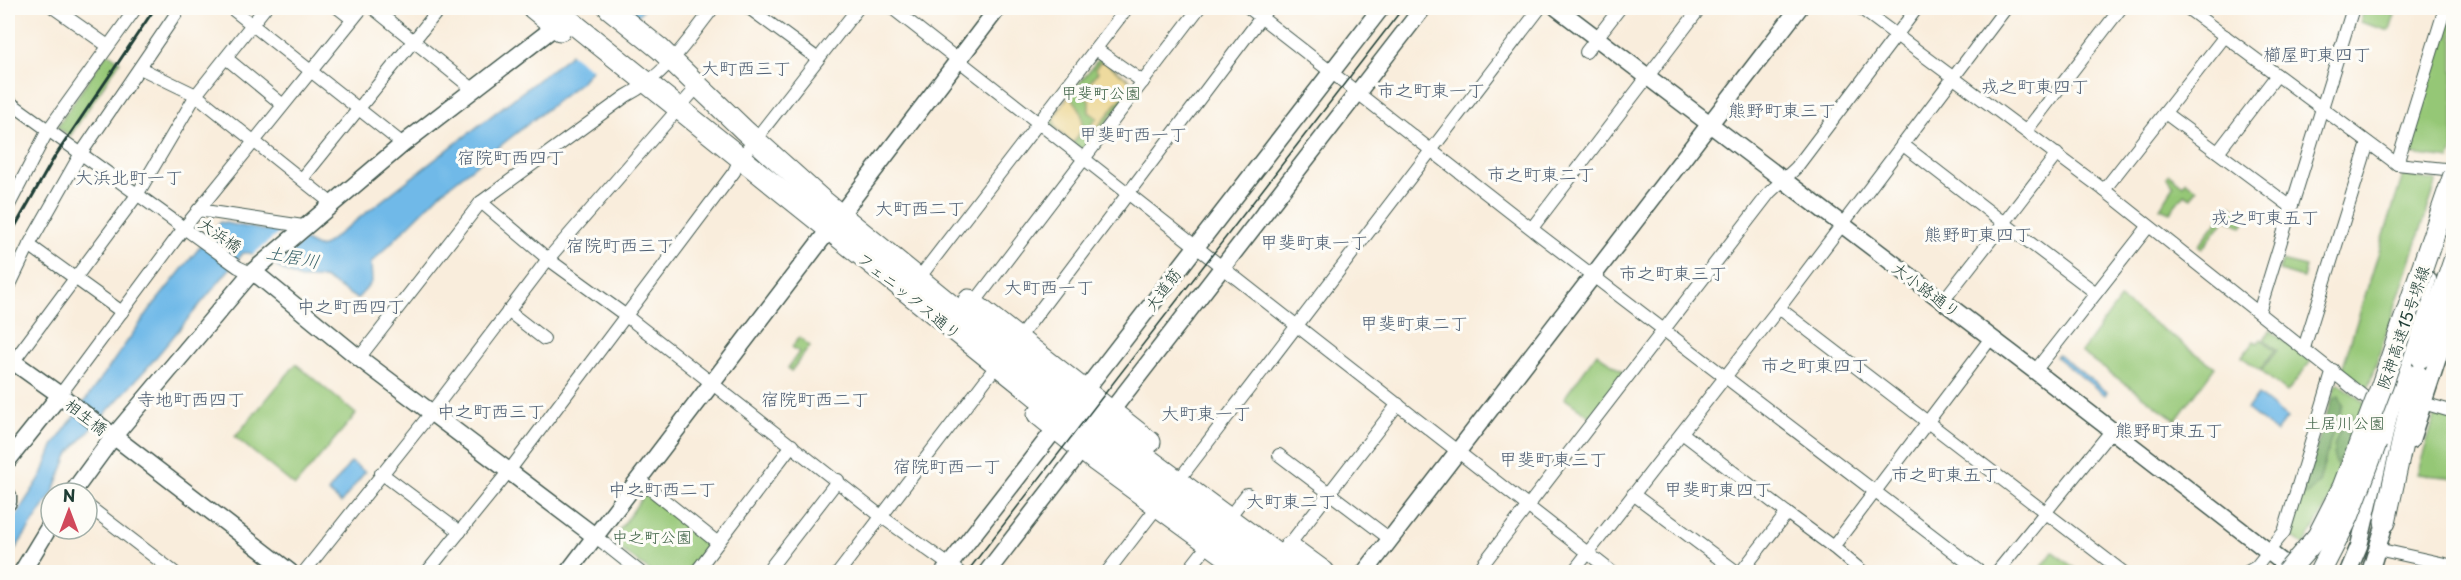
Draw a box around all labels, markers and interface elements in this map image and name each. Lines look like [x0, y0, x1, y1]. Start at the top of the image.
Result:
district label: 櫛屋町東四丁 [2263, 40, 2371, 67]
district label: 大町西三丁 [701, 54, 791, 81]
district label: 戎之町東四丁 [1981, 72, 2089, 99]
district label: 市之町東一丁 [1377, 76, 1485, 103]
park label: 甲斐町公園 [1061, 80, 1141, 104]
district label: 熊野町東三丁 [1728, 96, 1836, 123]
district label: 甲斐町西一丁 [1079, 120, 1187, 147]
district label: 宿院町西四丁 [457, 143, 565, 170]
district label: 市之町東二丁 [1487, 160, 1595, 187]
district label: 大浜北町一丁 [75, 163, 183, 190]
district label: 大町西二丁 [875, 194, 965, 221]
district label: 戎之町東五丁 [2211, 203, 2319, 230]
street label: 大浜橋 [194, 210, 248, 258]
district label: 熊野町東四丁 [1924, 220, 2032, 247]
district label: 甲斐町東一丁 [1260, 228, 1368, 255]
district label: 宿院町西三丁 [566, 231, 674, 258]
water label: 土居川 [264, 238, 322, 274]
street label: フェニックス通り [853, 245, 967, 345]
street label: 大小路通り [1888, 255, 1966, 323]
district label: 市之町東三丁 [1619, 259, 1727, 286]
street label: 阪神高速15号堺線 [2370, 262, 2434, 392]
street label: 大道筋 [1138, 263, 1186, 315]
district label: 大町西一丁 [1004, 273, 1094, 300]
district label: 中之町西四丁 [297, 292, 405, 319]
district label: 甲斐町東二丁 [1360, 309, 1468, 336]
district label: 市之町東四丁 [1761, 351, 1869, 378]
district label: 寺地町西四丁 [137, 385, 245, 412]
district label: 宿院町西二丁 [761, 385, 869, 412]
street label: 相生橋 [61, 392, 113, 440]
district label: 中之町西三丁 [437, 397, 545, 424]
district label: 大町東一丁 [1161, 399, 1251, 426]
park label: 土居川公園 [2305, 410, 2385, 434]
district label: 熊野町東五丁 [2115, 416, 2223, 443]
district label: 甲斐町東三丁 [1499, 445, 1607, 472]
district label: 宿院町西一丁 [893, 452, 1001, 479]
district label: 市之町東五丁 [1891, 460, 1999, 487]
district label: 中之町西二丁 [608, 475, 716, 502]
district label: 甲斐町東四丁 [1664, 475, 1772, 502]
north arrow [39, 481, 99, 541]
text: N [63, 483, 75, 507]
district label: 大町東二丁 [1246, 487, 1336, 514]
park label: 中之町公園 [612, 524, 692, 548]

